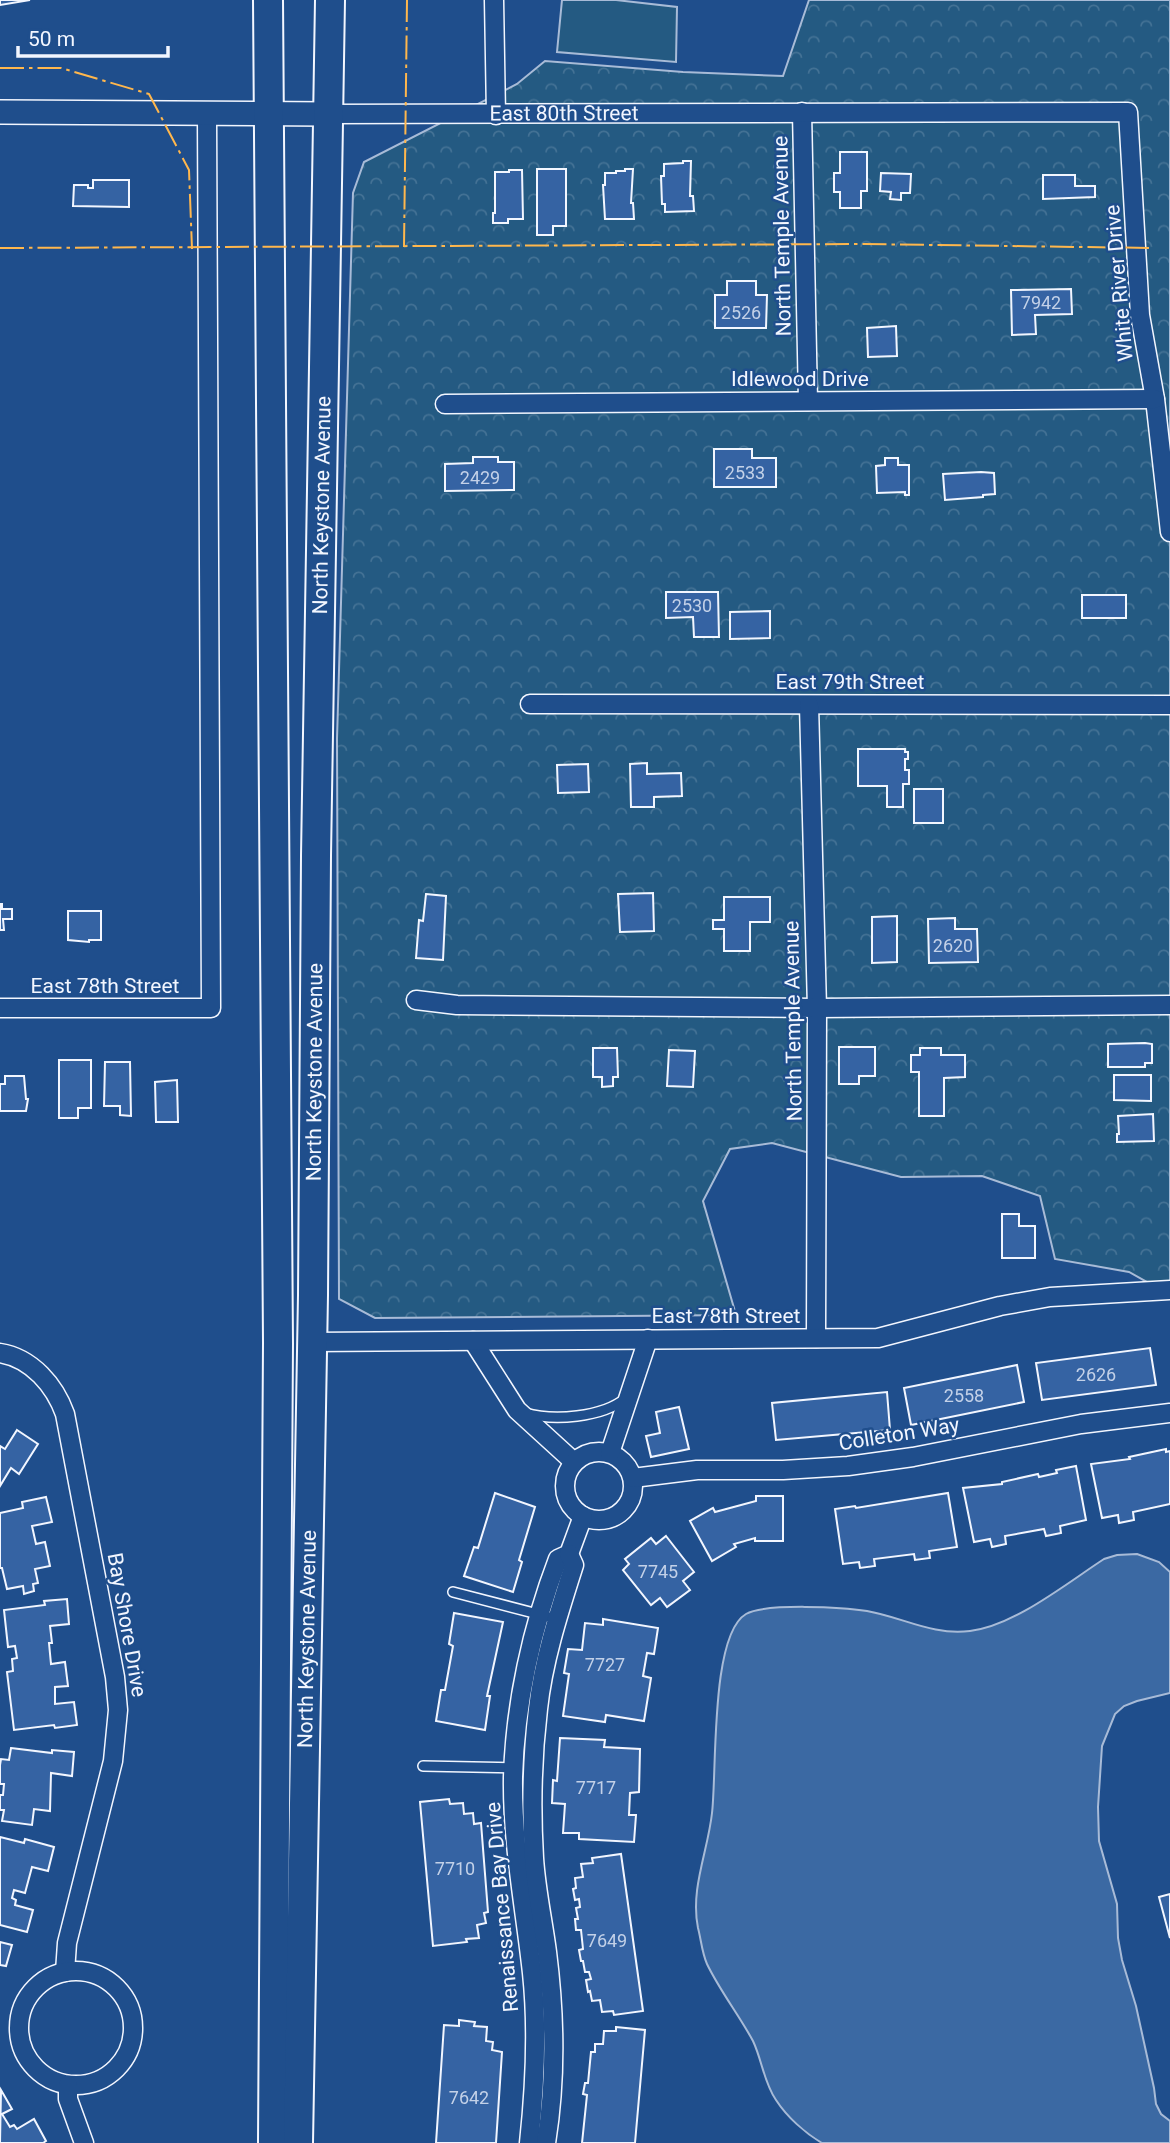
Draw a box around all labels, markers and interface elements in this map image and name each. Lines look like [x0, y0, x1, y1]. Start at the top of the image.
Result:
scale bar [18, 14, 168, 58]
text: 50 m [28, 27, 75, 51]
street label: East 80th Street [489, 101, 639, 126]
street label: North Temple Avenue [768, 135, 796, 337]
street label: White River Drive [1100, 204, 1138, 362]
house number: 7942 [1021, 292, 1061, 313]
house number: 2526 [721, 302, 761, 323]
street label: Idlewood Drive [731, 367, 869, 391]
street label: North Keystone Avenue [308, 396, 336, 615]
house number: 2533 [725, 462, 765, 483]
house number: 2429 [460, 467, 500, 488]
house number: 2530 [672, 595, 712, 616]
street label: East 79th Street [776, 670, 925, 694]
street label: North Temple Avenue [779, 920, 807, 1122]
house number: 2620 [933, 935, 973, 956]
street label: North Keystone Avenue [302, 963, 327, 1181]
street label: East 78th Street [31, 974, 180, 998]
street label: East 78th Street [652, 1304, 801, 1328]
house number: 2626 [1076, 1364, 1116, 1385]
house number: 2558 [944, 1385, 984, 1406]
street label: Colleton Way [837, 1413, 961, 1455]
street label: North Keystone Avenue [293, 1530, 321, 1748]
street label: Bay Shore Drive [103, 1551, 151, 1699]
house number: 7745 [638, 1561, 678, 1582]
house number: 7727 [585, 1654, 625, 1675]
house number: 7717 [576, 1777, 616, 1798]
street label: Renaissance Bay Drive [481, 1801, 523, 2013]
house number: 7710 [435, 1858, 475, 1879]
house number: 7649 [587, 1930, 627, 1951]
house number: 7642 [449, 2087, 489, 2108]

